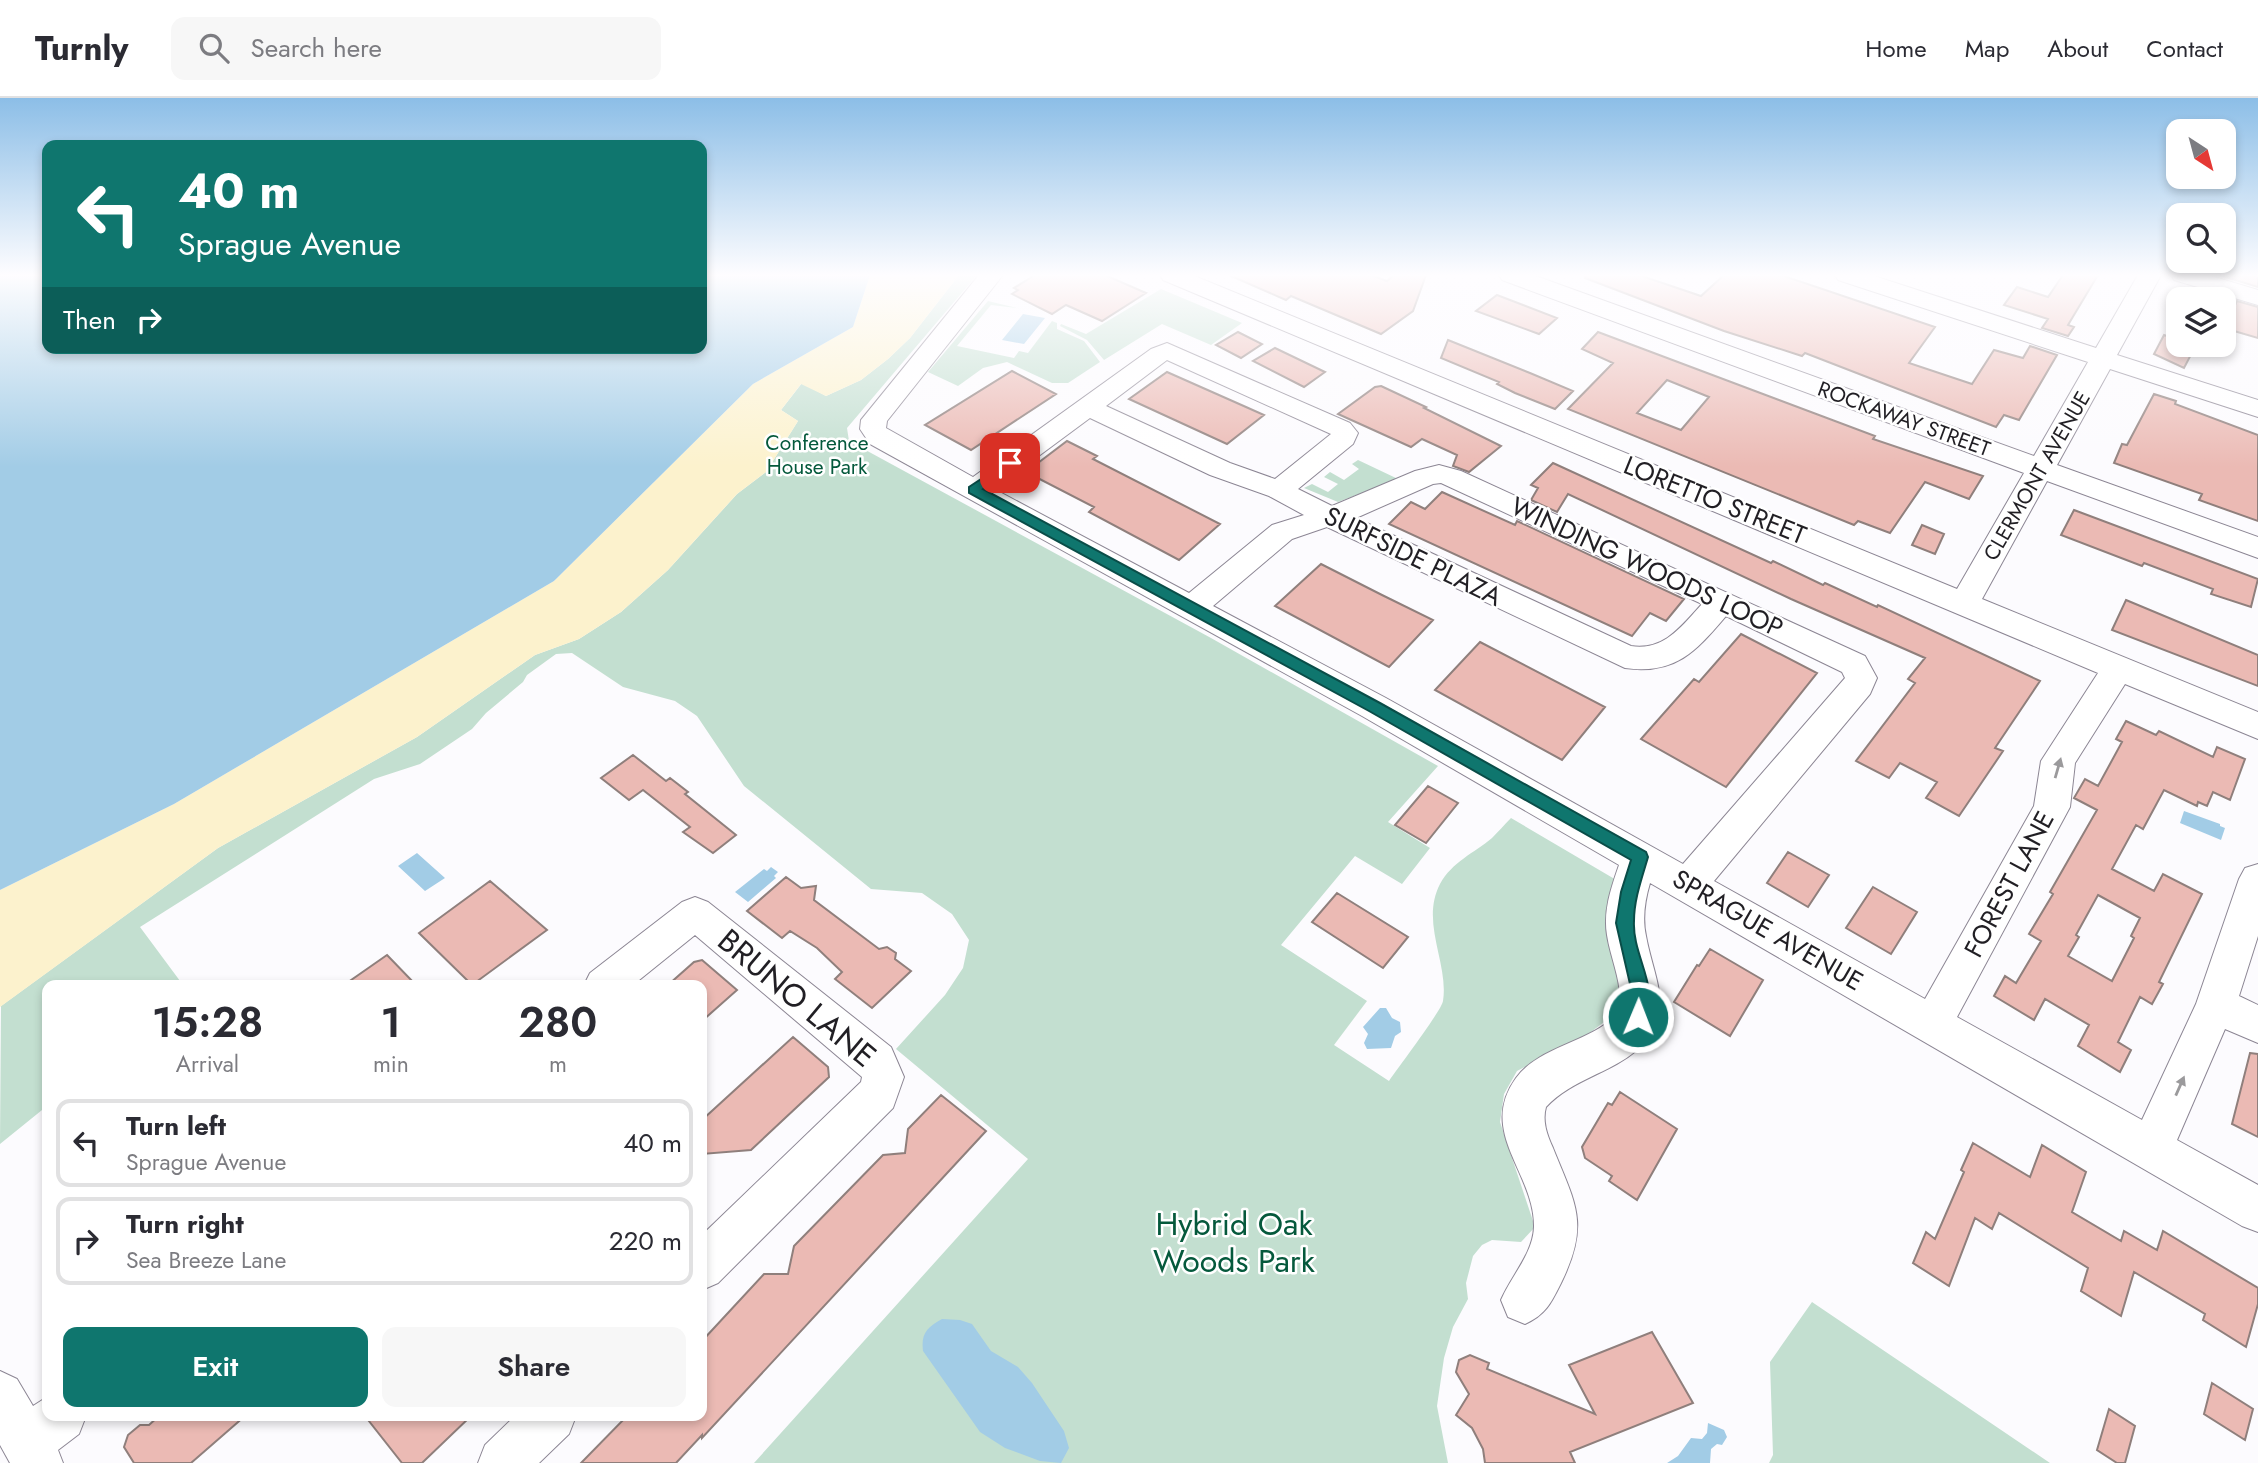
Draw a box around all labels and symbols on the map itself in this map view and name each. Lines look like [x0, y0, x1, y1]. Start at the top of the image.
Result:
north arrow [2166, 119, 2236, 189]
street label: ROCKAWAY STREET [1814, 374, 1995, 464]
street label: CLERMONT AVENUE [1976, 386, 2098, 566]
park label: Conference House Park [765, 428, 869, 482]
pin [980, 433, 1040, 493]
street label: LORETTO STREET [1618, 446, 1812, 554]
street label: WINDING WOODS LOOP [1504, 487, 1790, 647]
street label: SURFSIDE PLAZA [1318, 496, 1509, 616]
one-way arrow [2053, 756, 2064, 778]
street label: FOREST LANE [1955, 804, 2063, 964]
street label: SPRAGUE AVENUE [1666, 860, 1870, 1000]
street label: BRUNO LANE [708, 918, 886, 1078]
position arrow [1601, 980, 1675, 1054]
one-way arrow [2174, 1076, 2186, 1096]
park label: Hybrid Oak Woods Park [1153, 1201, 1316, 1284]

